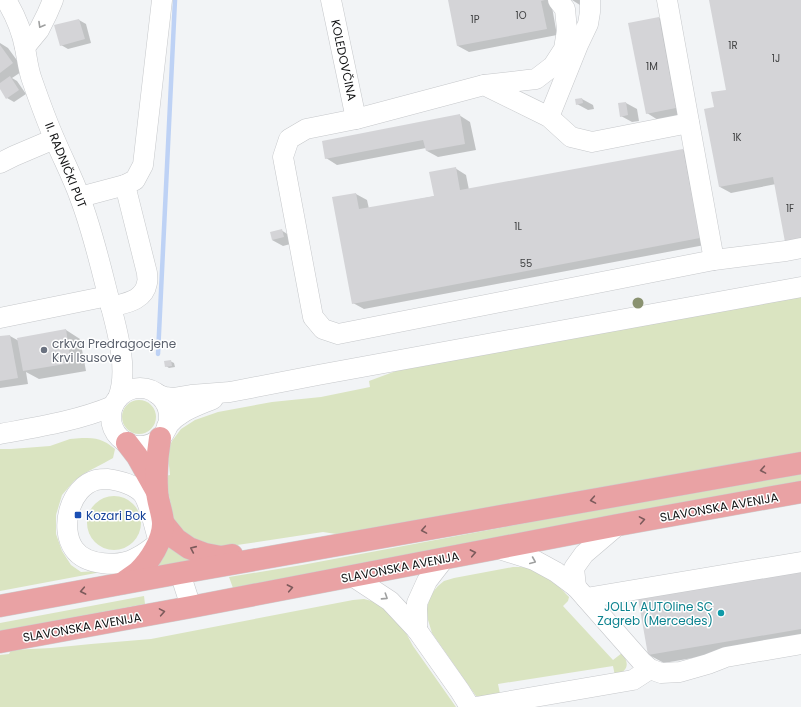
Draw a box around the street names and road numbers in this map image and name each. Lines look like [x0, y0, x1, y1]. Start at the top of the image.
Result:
street label: KOLEDOVČINA [327, 18, 361, 102]
street label: II. RADNIČKI PUT [41, 120, 91, 211]
street label: SLAVONSKA AVENIJA [658, 488, 780, 526]
street label: SLAVONSKA AVENIJA [339, 547, 461, 587]
street label: SLAVONSKA AVENIJA [21, 608, 143, 646]

